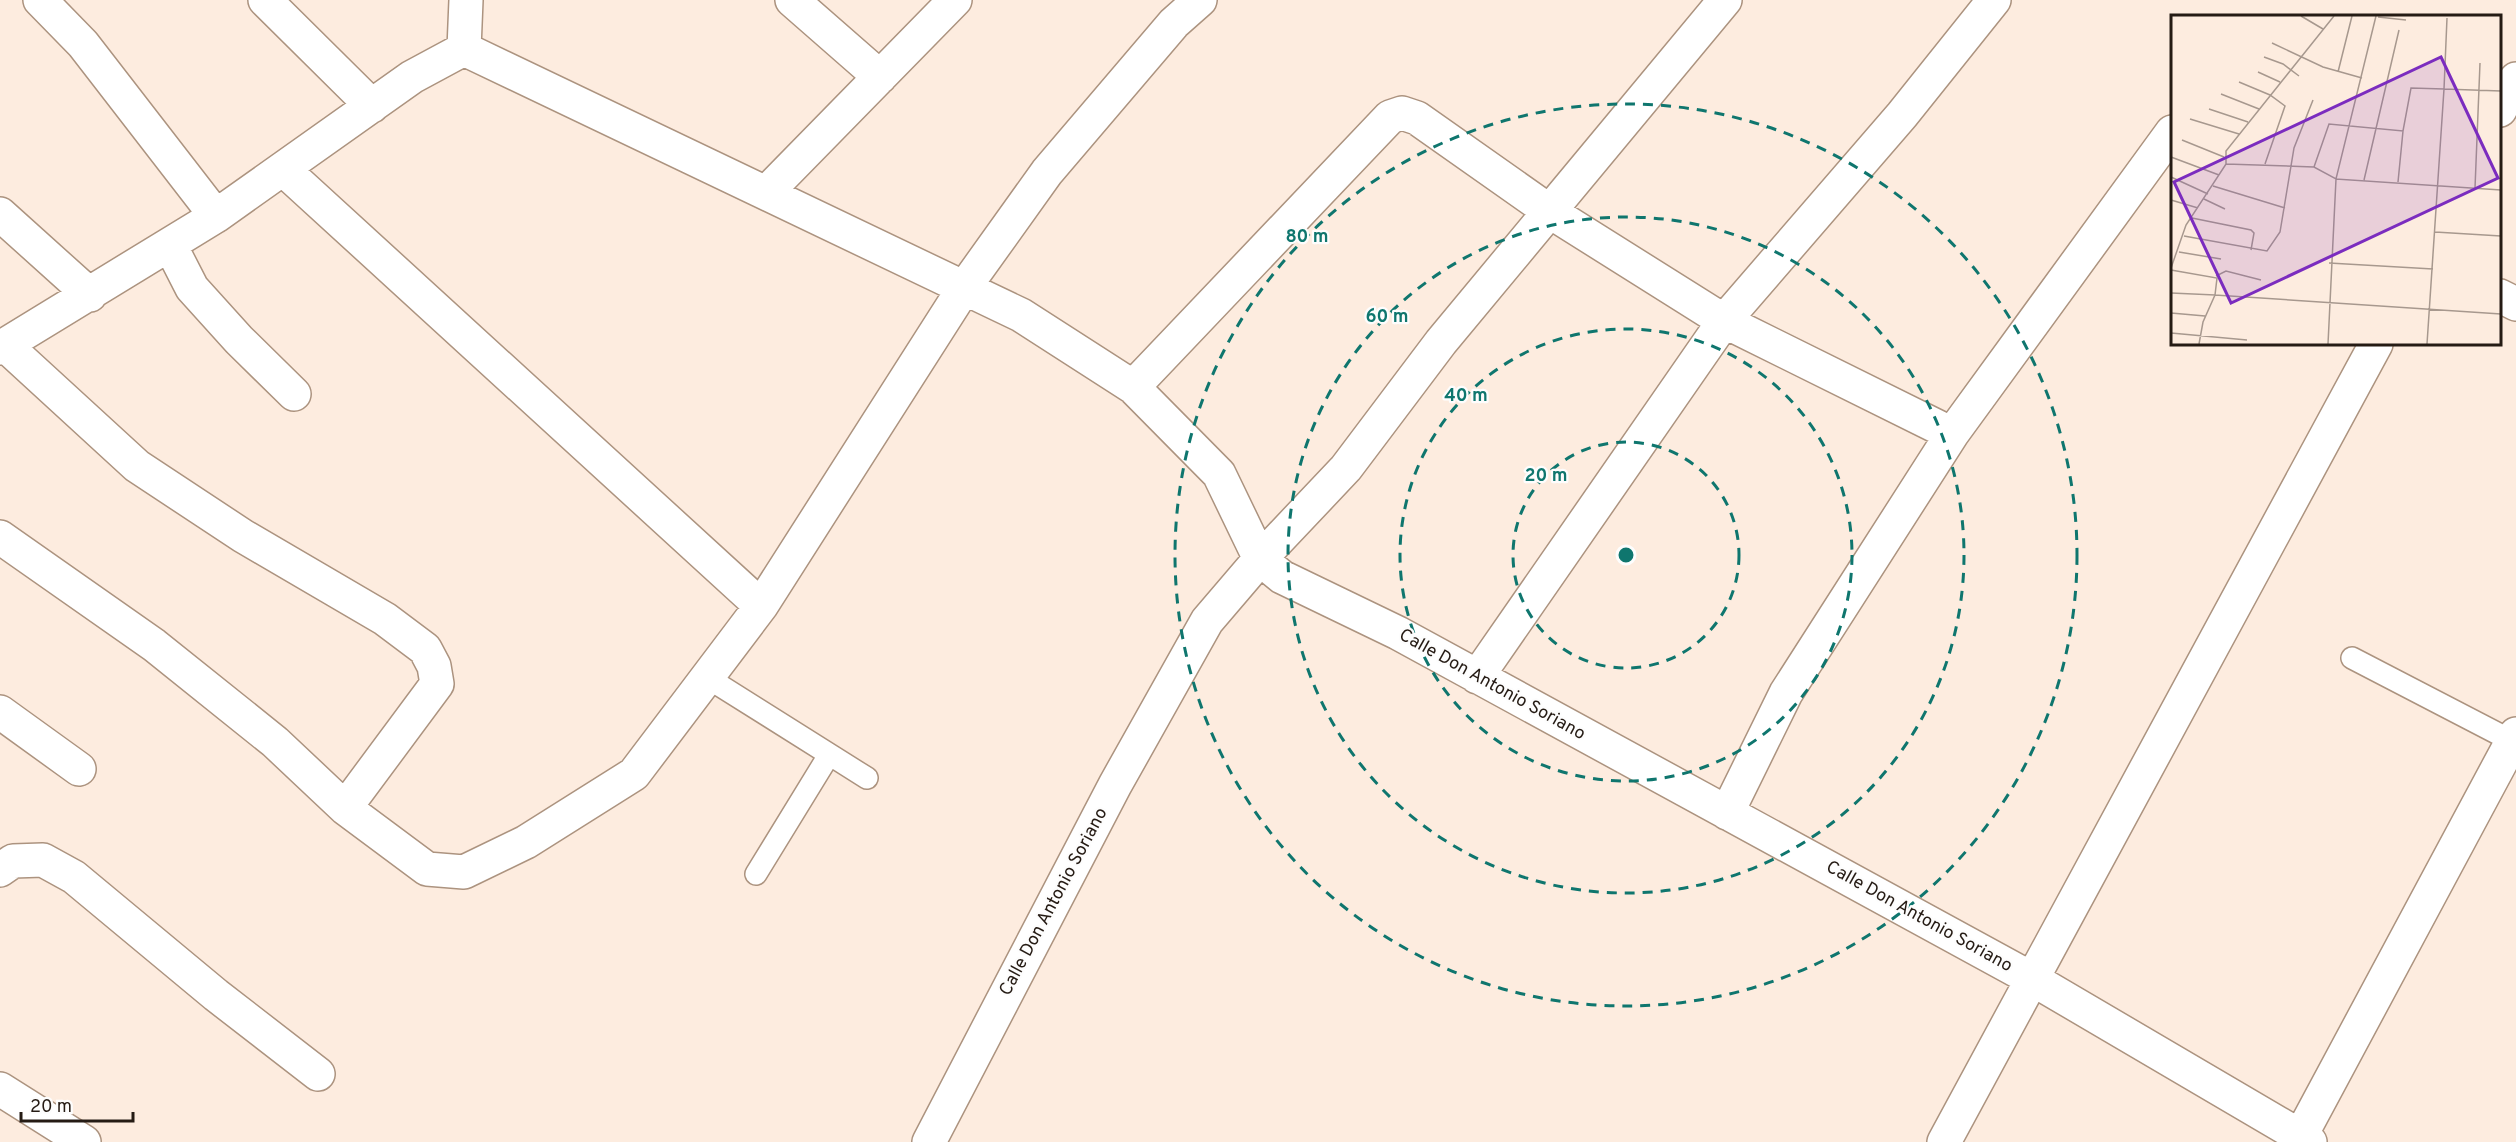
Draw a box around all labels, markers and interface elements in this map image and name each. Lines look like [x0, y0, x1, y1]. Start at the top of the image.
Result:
inset map [2171, 15, 2501, 345]
text: 80 m [1285, 226, 1329, 249]
text: 60 m [1365, 306, 1409, 329]
text: 40 m [1444, 385, 1488, 408]
text: 20 m [1524, 465, 1568, 488]
centre of rings [1616, 545, 1636, 565]
street label: Calle Don Antonio Soriano [1395, 624, 1589, 746]
street label: Calle Don Antonio Soriano [995, 804, 1113, 1000]
street label: Calle Don Antonio Soriano [1822, 856, 2016, 978]
scale bar [21, 1085, 134, 1123]
text: 20 m [30, 1096, 72, 1119]

